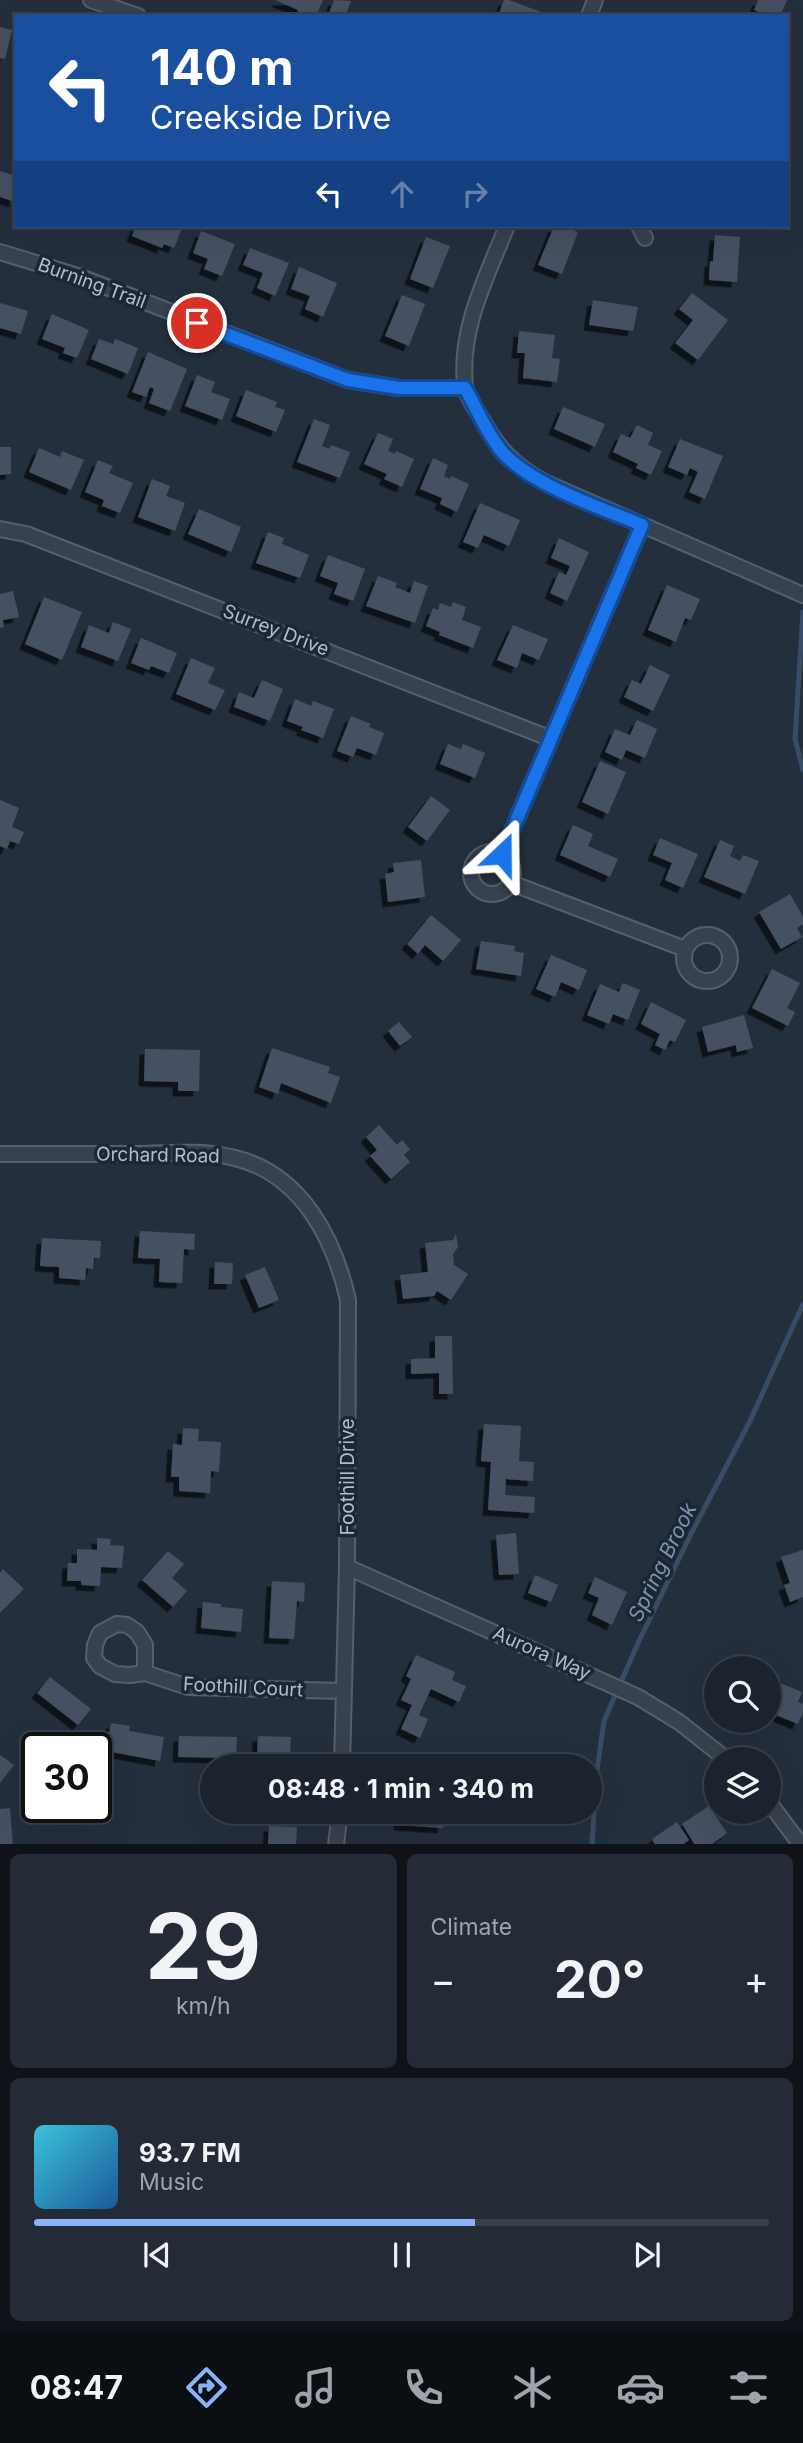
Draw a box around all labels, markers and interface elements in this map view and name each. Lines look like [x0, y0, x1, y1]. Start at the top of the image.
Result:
text: 140 m [150, 38, 294, 97]
icon: left [35, 42, 126, 133]
text: Creekside Drive [150, 98, 391, 137]
icon: left [310, 175, 348, 213]
icon: ahead [383, 175, 421, 213]
icon: right [456, 175, 494, 213]
street label: Burning Trail [35, 253, 149, 313]
pin [167, 293, 227, 353]
icon: arrive [178, 304, 216, 342]
street label: Surrey Drive [220, 599, 332, 661]
position arrow [465, 817, 539, 891]
street label: Orchard Road [96, 1142, 220, 1168]
street label: Foothill Drive [336, 1419, 359, 1536]
water label: Spring Brook [623, 1498, 702, 1625]
street label: Aurora Way [490, 1621, 595, 1685]
map controls [704, 1656, 781, 1824]
button: search [704, 1656, 781, 1733]
street label: Foothill Court [182, 1672, 304, 1702]
speed limit sign: 30 [21, 1732, 112, 1823]
button: layers [704, 1747, 781, 1824]
text: 08:48 · 1 min · 340 m [268, 1773, 534, 1804]
text: 29 [145, 1891, 261, 2001]
text: Climate [431, 1913, 512, 1941]
text: 20° [554, 1948, 646, 2011]
text: − [431, 1957, 456, 2003]
text: + [744, 1957, 769, 2003]
text: km/h [176, 1992, 231, 2020]
text: 93.7 FM [139, 2137, 241, 2168]
text: Music [139, 2168, 204, 2196]
icon: previous [138, 2236, 176, 2274]
icon: pause [383, 2236, 421, 2274]
icon: next [628, 2236, 666, 2274]
icon: directions [182, 2363, 231, 2412]
icon: music [291, 2363, 340, 2412]
icon: phone [399, 2363, 448, 2412]
icon: climate [508, 2363, 557, 2412]
icon: car [616, 2363, 665, 2412]
icon: filters [724, 2363, 773, 2412]
text: 08:47 [30, 2368, 123, 2407]

